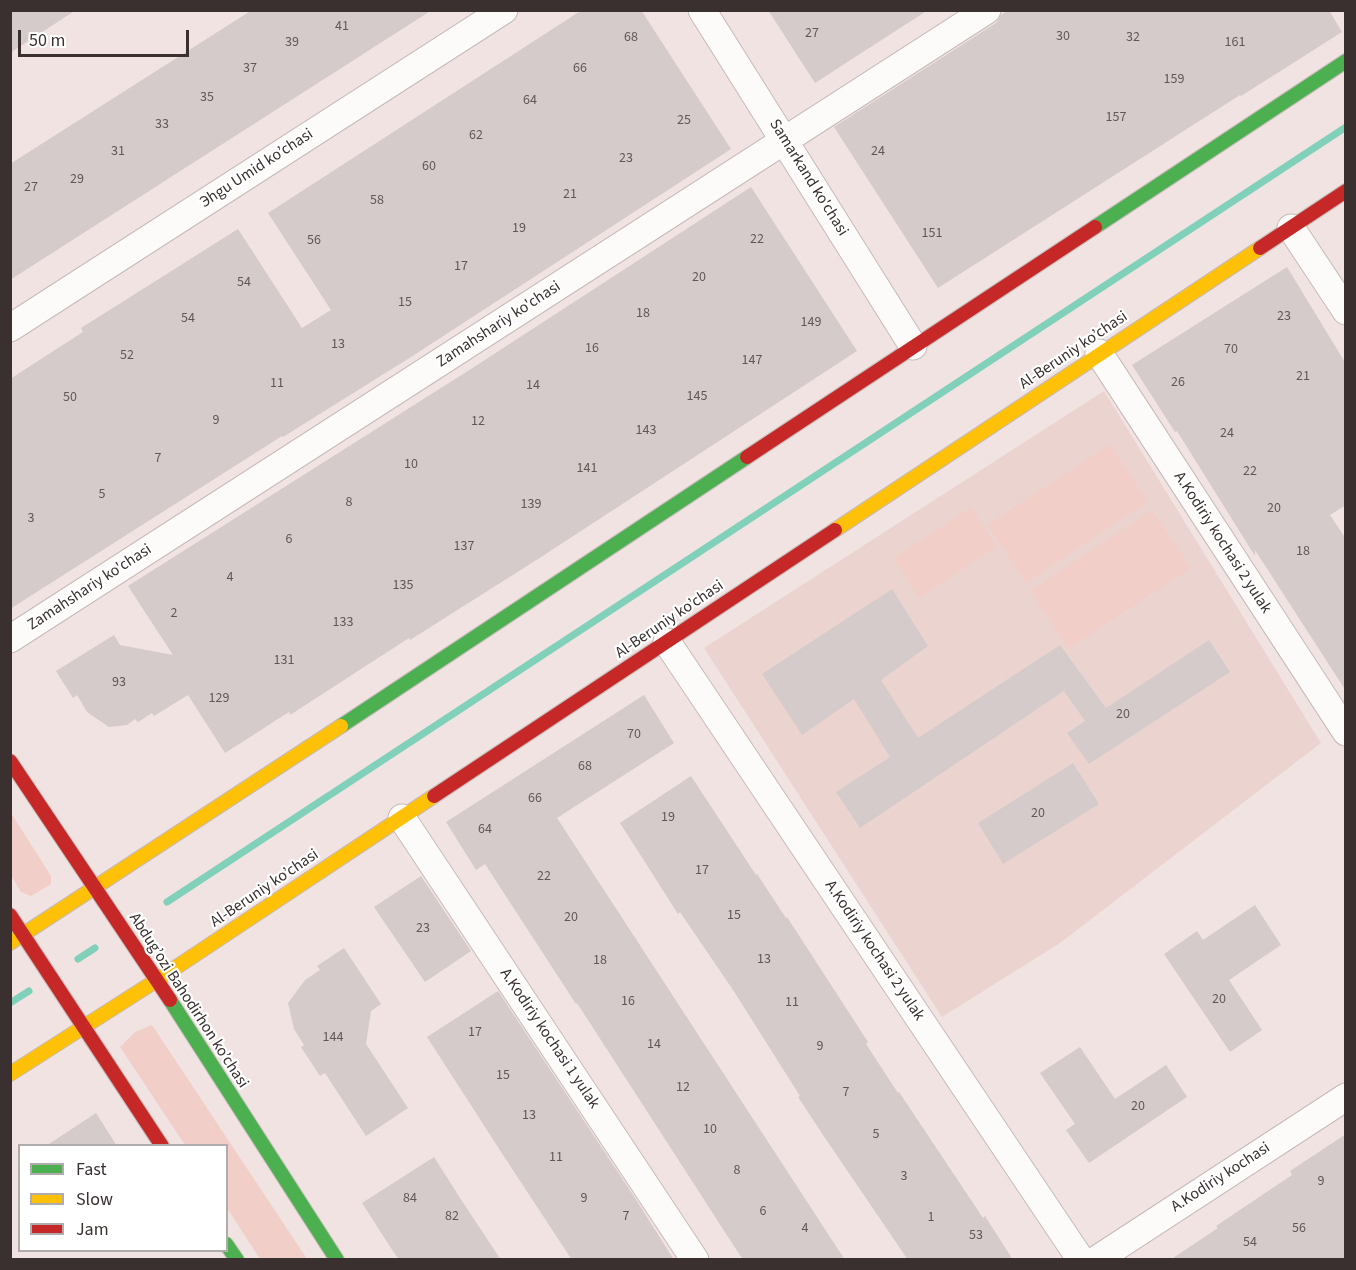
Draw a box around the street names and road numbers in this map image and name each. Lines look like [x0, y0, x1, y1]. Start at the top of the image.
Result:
street label: Samarkand ko'chasi [764, 116, 852, 240]
street label: Эhgu Umid ko’chasi [197, 125, 317, 213]
street label: Zamahshariy ko'chasi [433, 278, 565, 372]
street label: Al-Beruniy ko’chasi [1016, 308, 1132, 394]
street label: A.Kodiriy kochasi 2 yulak [1169, 469, 1275, 617]
street label: Zamahshariy ko'chasi [24, 541, 156, 635]
street label: Al-Beruniy ko’chasi [612, 577, 728, 663]
street label: Al-Beruniy ko’chasi [207, 846, 323, 932]
street label: A.Kodiriy kochasi 2 yulak [820, 877, 928, 1025]
street label: Abdug’ozi Bahodirhon ko’chasi [124, 910, 252, 1092]
street label: A.Kodiriy kochasi 1 yulak [495, 965, 603, 1113]
street label: A.Kodiriy kochasi [1168, 1139, 1274, 1217]

